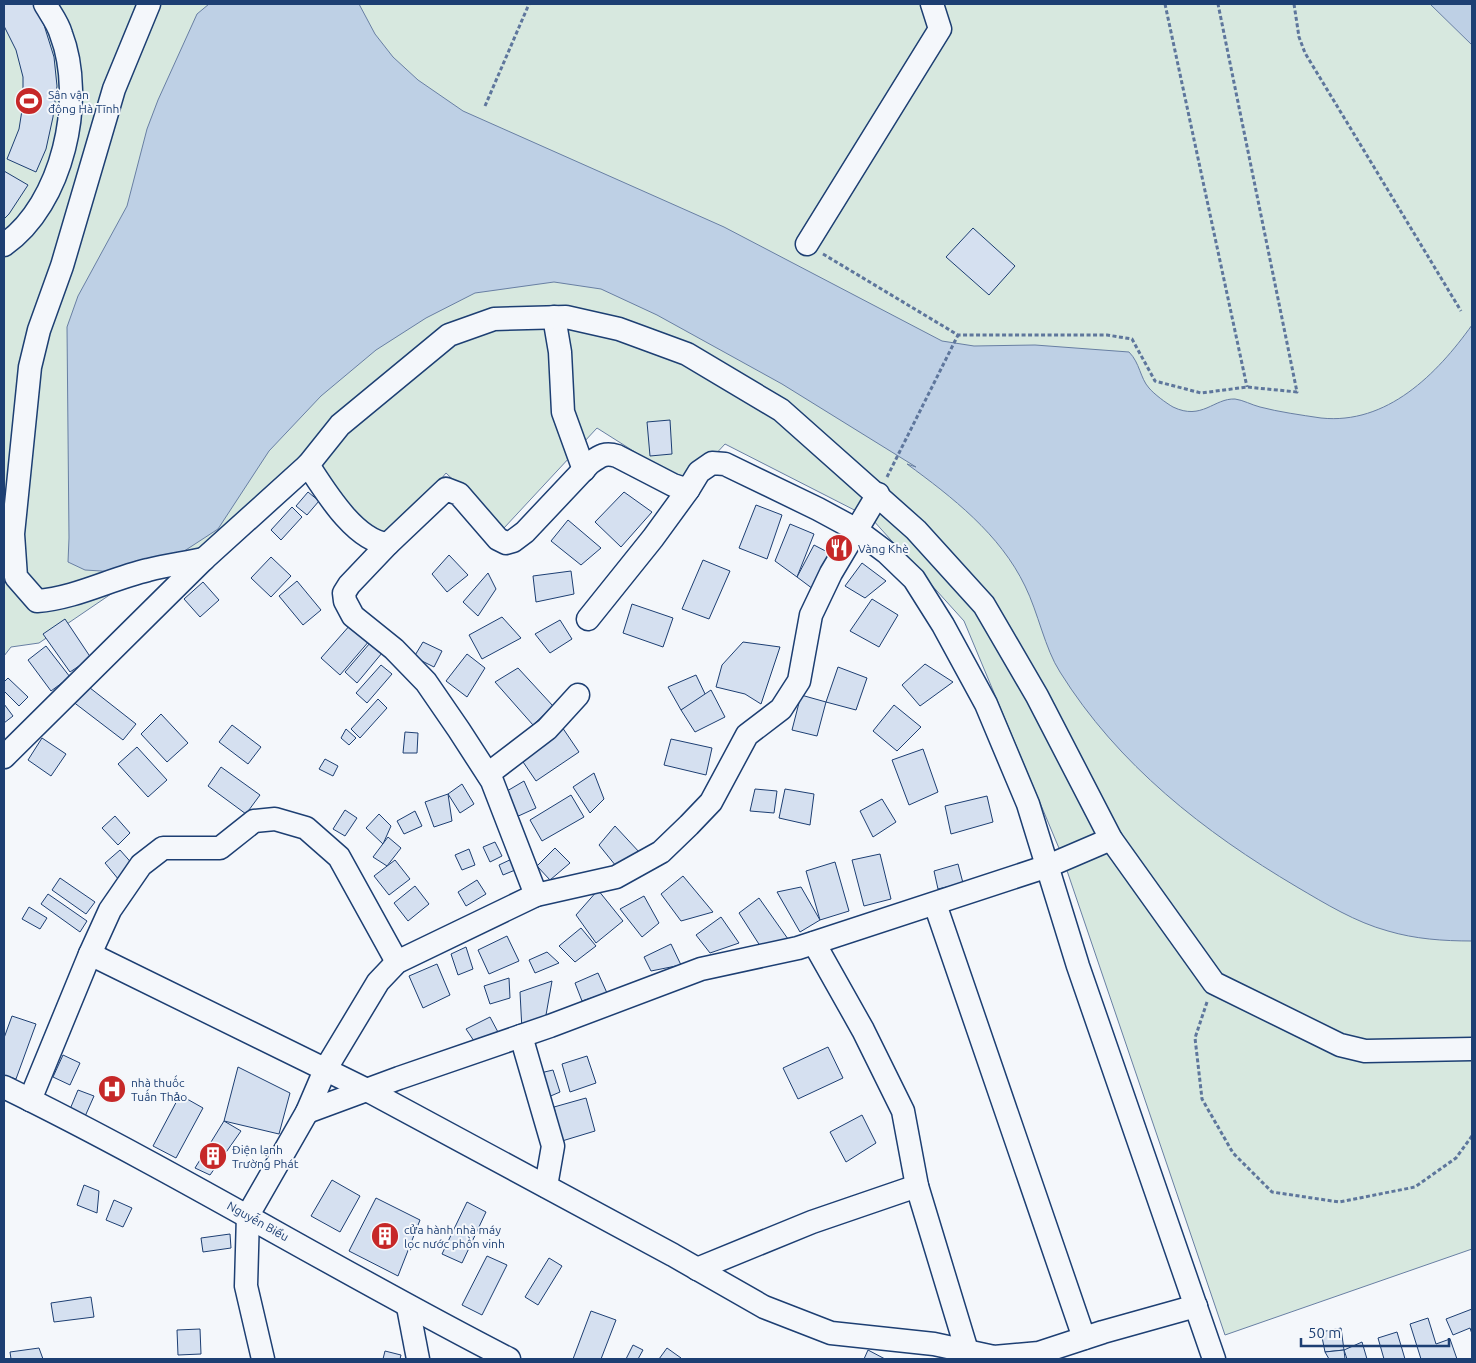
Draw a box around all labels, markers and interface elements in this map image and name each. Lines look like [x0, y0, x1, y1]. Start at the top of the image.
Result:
sports icon: Sân vận động Hà Tĩnh [14, 86, 44, 116]
place label: Sân vận động Hà Tĩnh [48, 88, 119, 116]
restaurant icon: Vàng Khè [824, 533, 854, 563]
place label: Vàng Khè [858, 542, 909, 555]
hospital icon: nhà thuốc Tuấn Thảo [97, 1074, 127, 1104]
place label: nhà thuốc Tuấn Thảo [131, 1075, 187, 1103]
building icon: Điện lạnh Trường Phát [198, 1141, 228, 1171]
place label: Điện lạnh Trường Phát [232, 1143, 299, 1170]
street label: Nguyễn Biểu [225, 1199, 291, 1243]
building icon: cửa hành nhà máy lọc nước phồn vinh [370, 1221, 400, 1251]
place label: cửa hành nhà máy lọc nước phồn vinh [404, 1223, 505, 1251]
scale bar [1301, 1316, 1448, 1348]
text: 50 m [1308, 1324, 1341, 1341]

